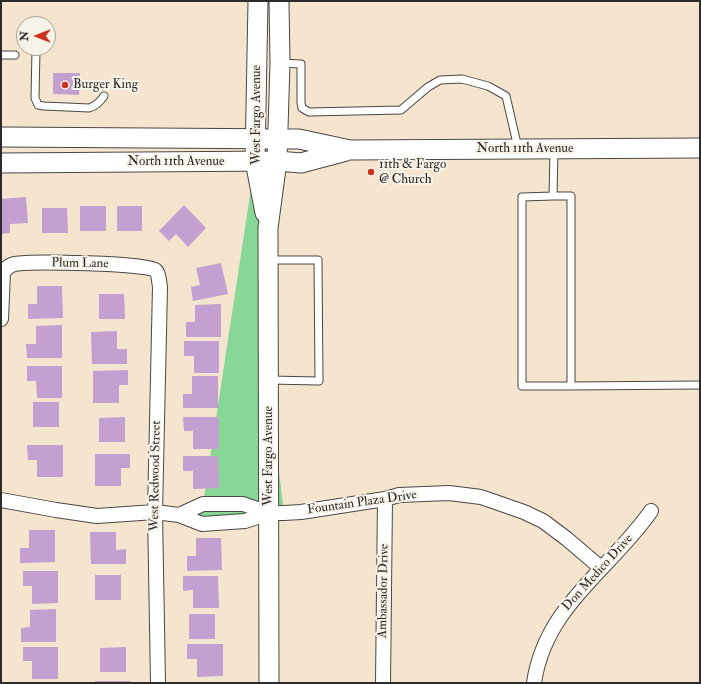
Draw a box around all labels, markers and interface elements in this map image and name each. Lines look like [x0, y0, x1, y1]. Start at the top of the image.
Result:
north arrow [16, 16, 56, 56]
text: N [18, 31, 31, 41]
street label: West Fargo Avenue [249, 65, 265, 165]
place label: Burger King [73, 77, 138, 93]
marker: Burger King [60, 80, 70, 90]
street label: North 11th Avenue [477, 141, 573, 157]
street label: North 11th Avenue [128, 154, 224, 170]
place label: 11th & Fargo @ Church [379, 157, 446, 188]
marker: 11th & Fargo @ Church [366, 167, 376, 177]
street label: Plum Lane [51, 256, 109, 272]
street label: West Fargo Avenue [261, 406, 277, 506]
street label: West Redwood Street [147, 420, 165, 532]
street label: Fountain Plaza Drive [306, 488, 418, 518]
street label: Don Medico Drive [559, 531, 637, 615]
street label: Ambassador Drive [375, 544, 393, 638]

